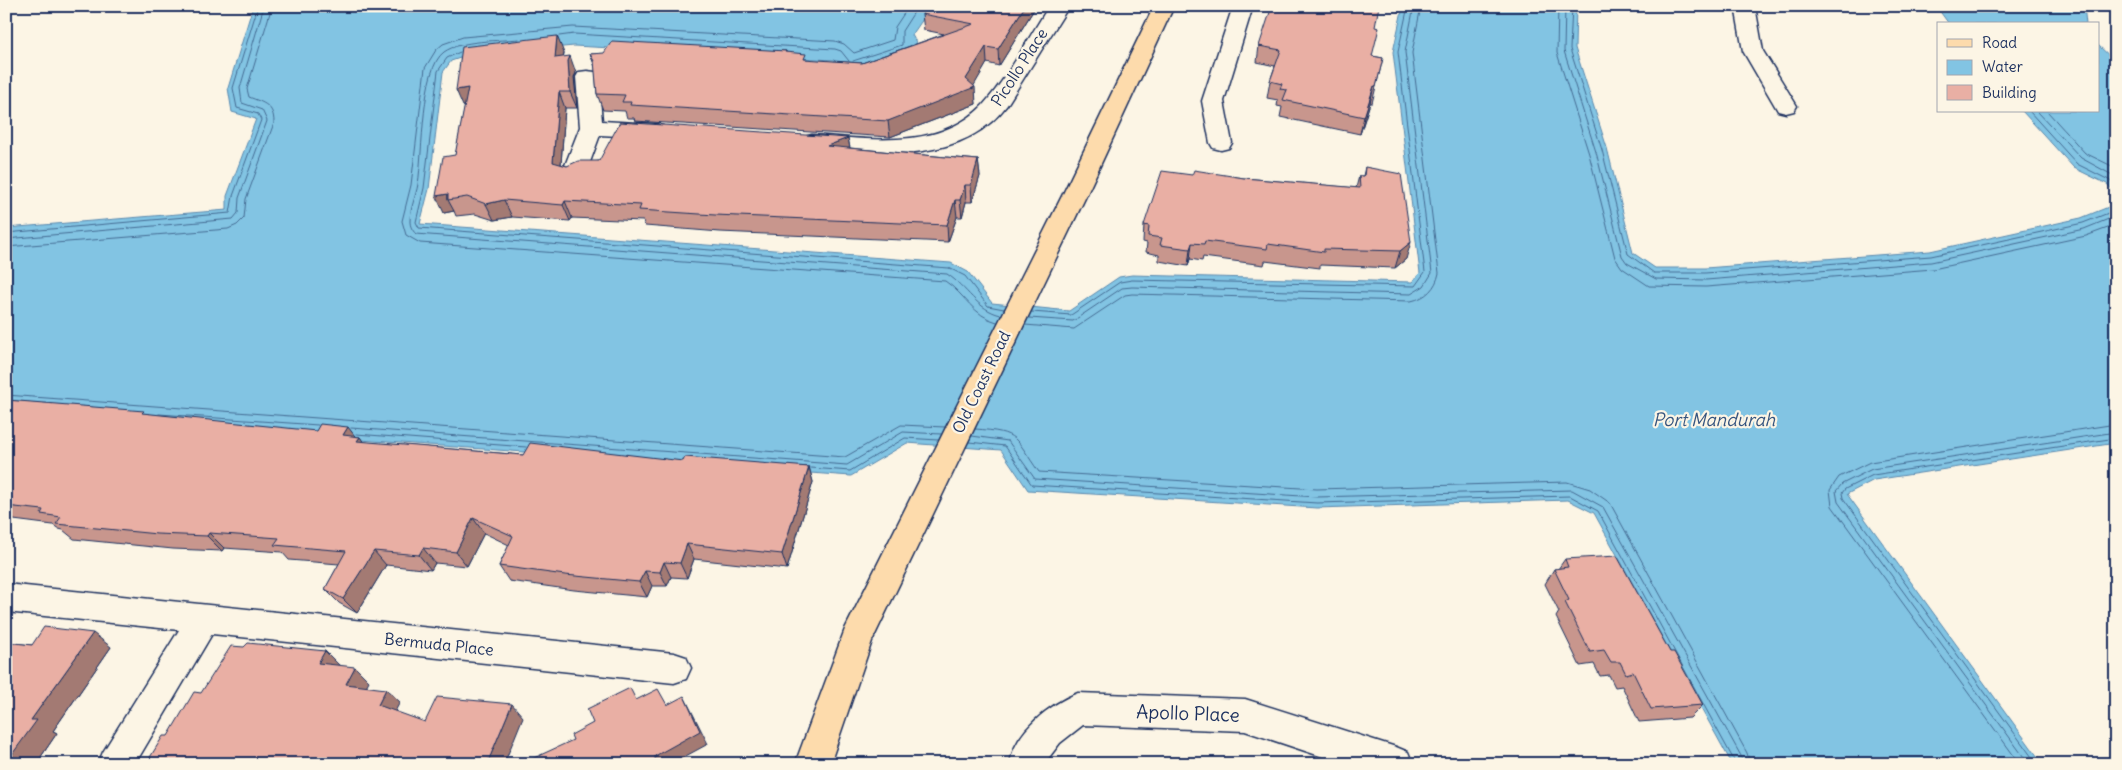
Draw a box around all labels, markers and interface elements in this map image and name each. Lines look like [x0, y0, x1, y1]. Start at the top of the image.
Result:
legend [1937, 22, 2100, 112]
street label: Picollo Place [986, 24, 1052, 110]
text: Road [1982, 33, 2017, 52]
text: Water [1982, 57, 2023, 76]
text: Building [1982, 83, 2037, 102]
street label: Old Coast Road [948, 327, 1014, 437]
water label: Port Mandurah [1653, 408, 1776, 431]
street label: Bermuda Place [383, 628, 495, 660]
street label: Apollo Place [1136, 699, 1240, 727]

